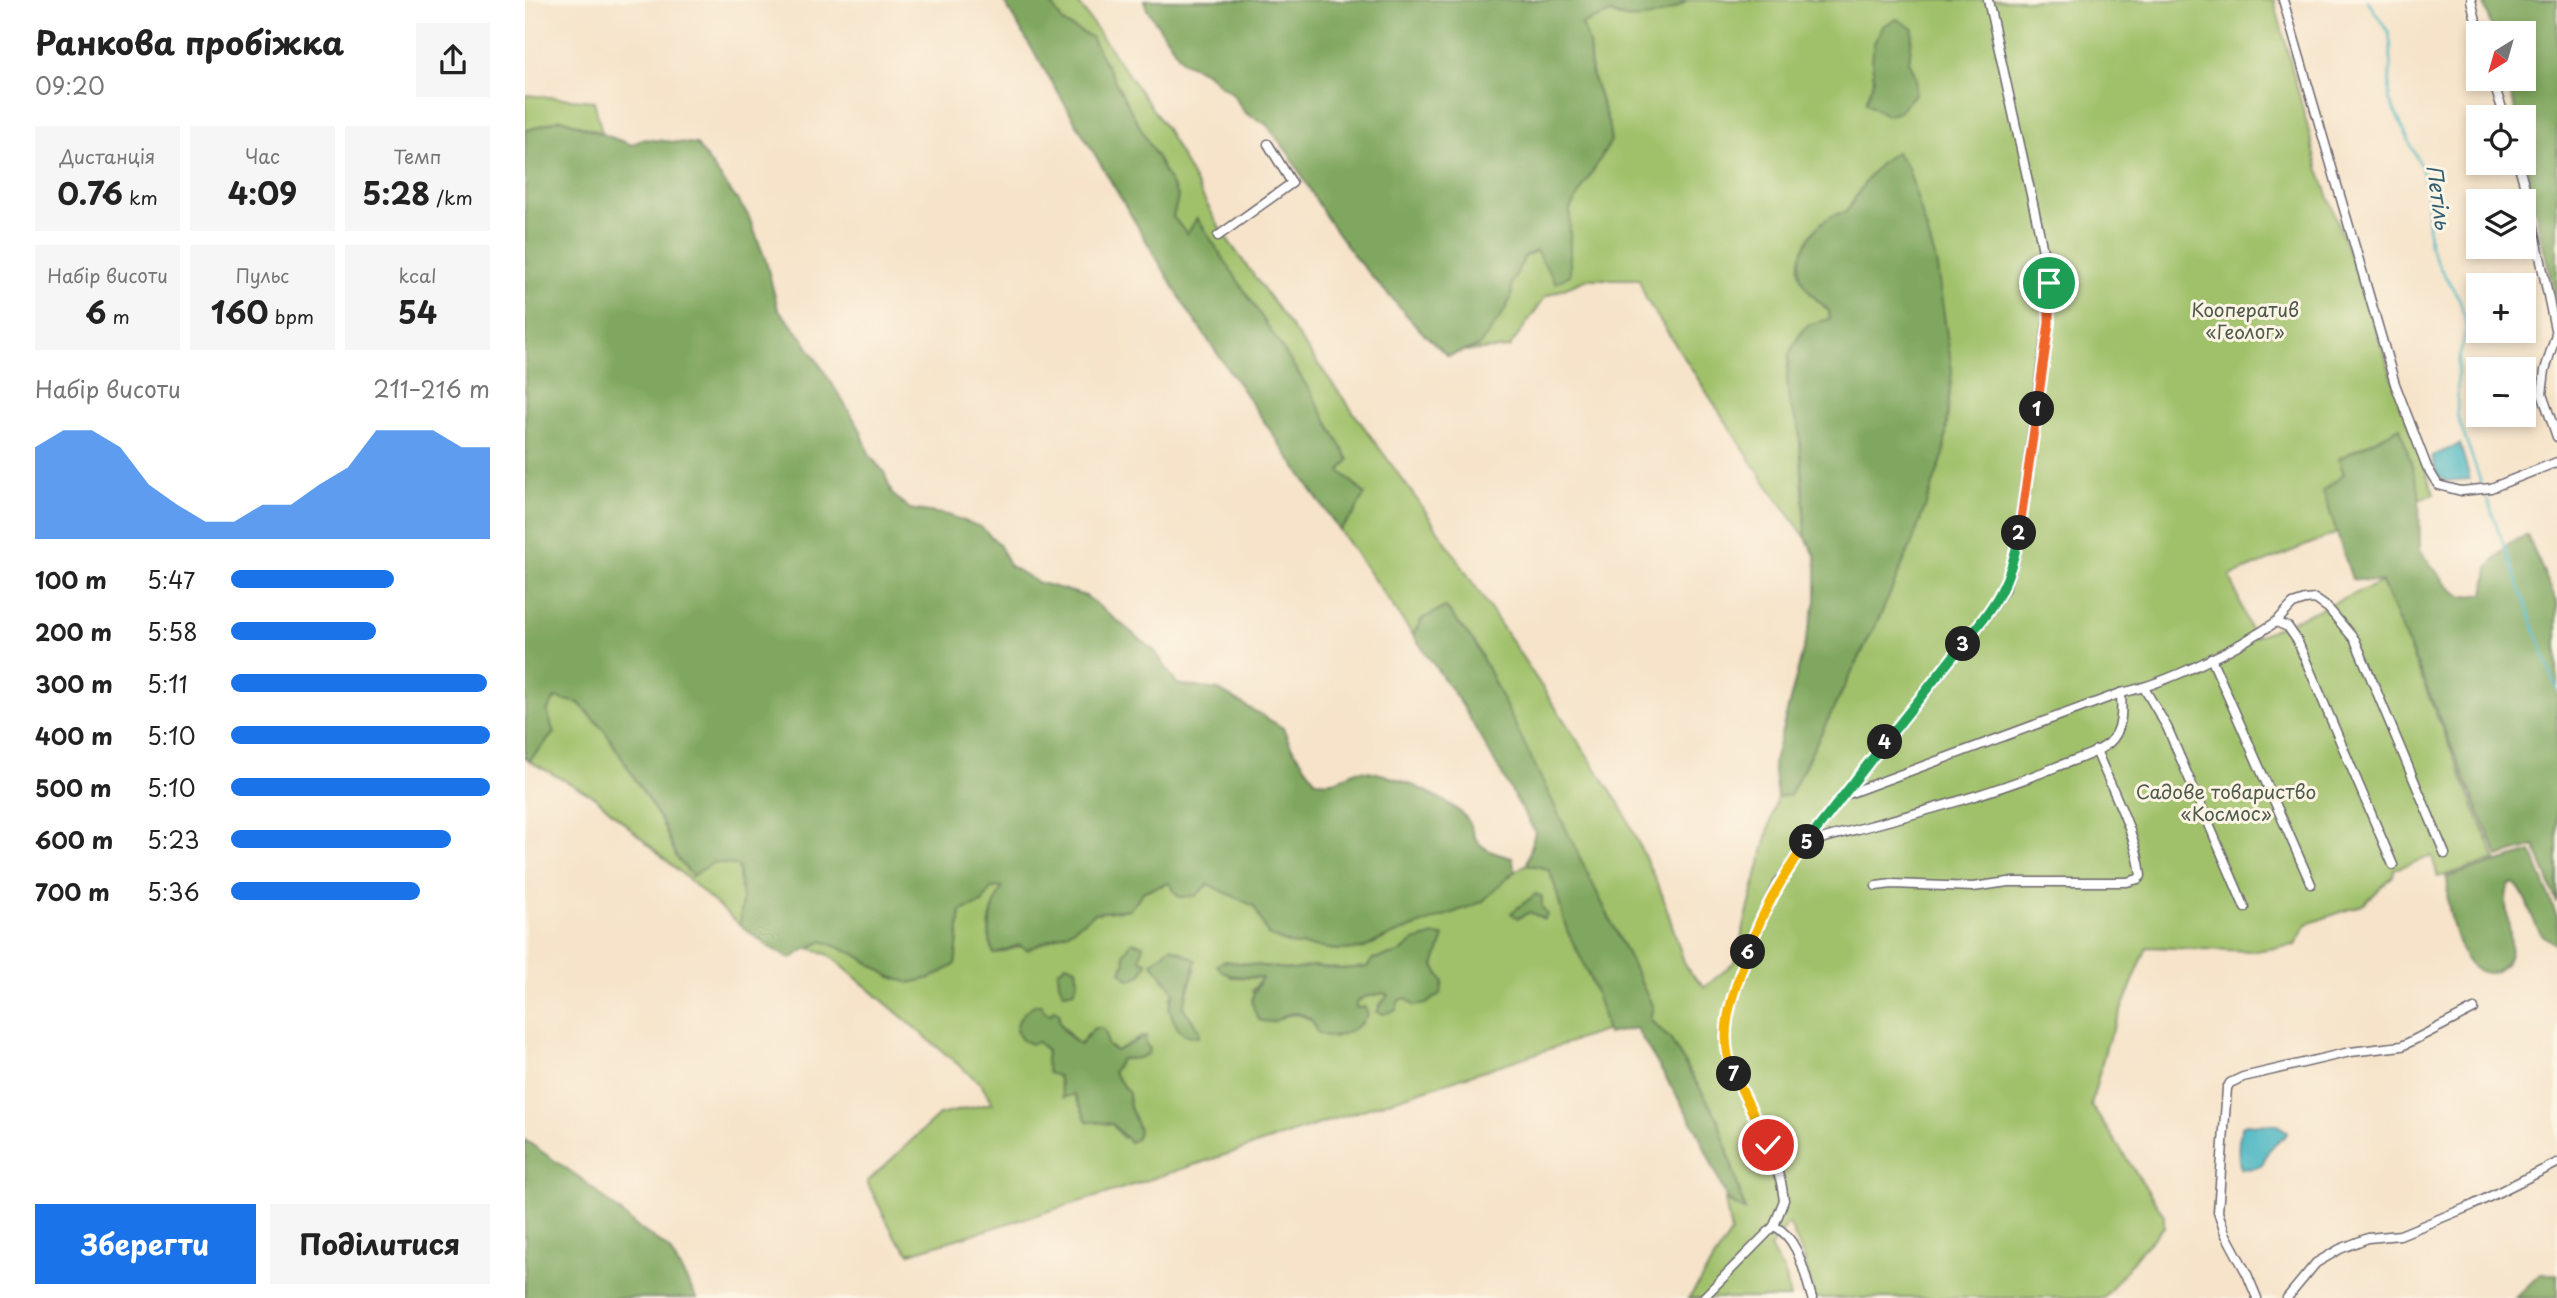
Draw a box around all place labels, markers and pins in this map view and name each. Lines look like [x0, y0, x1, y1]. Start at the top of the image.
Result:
pin [2019, 253, 2079, 313]
pin: 1 [2019, 392, 2055, 426]
pin: 2 [2001, 516, 2037, 550]
pin: 3 [1945, 626, 1981, 662]
pin: 4 [1867, 724, 1903, 760]
pin: 5 [1789, 824, 1825, 860]
pin: 6 [1731, 934, 1765, 970]
pin: 7 [1717, 1056, 1751, 1092]
pin [1738, 1115, 1798, 1175]

